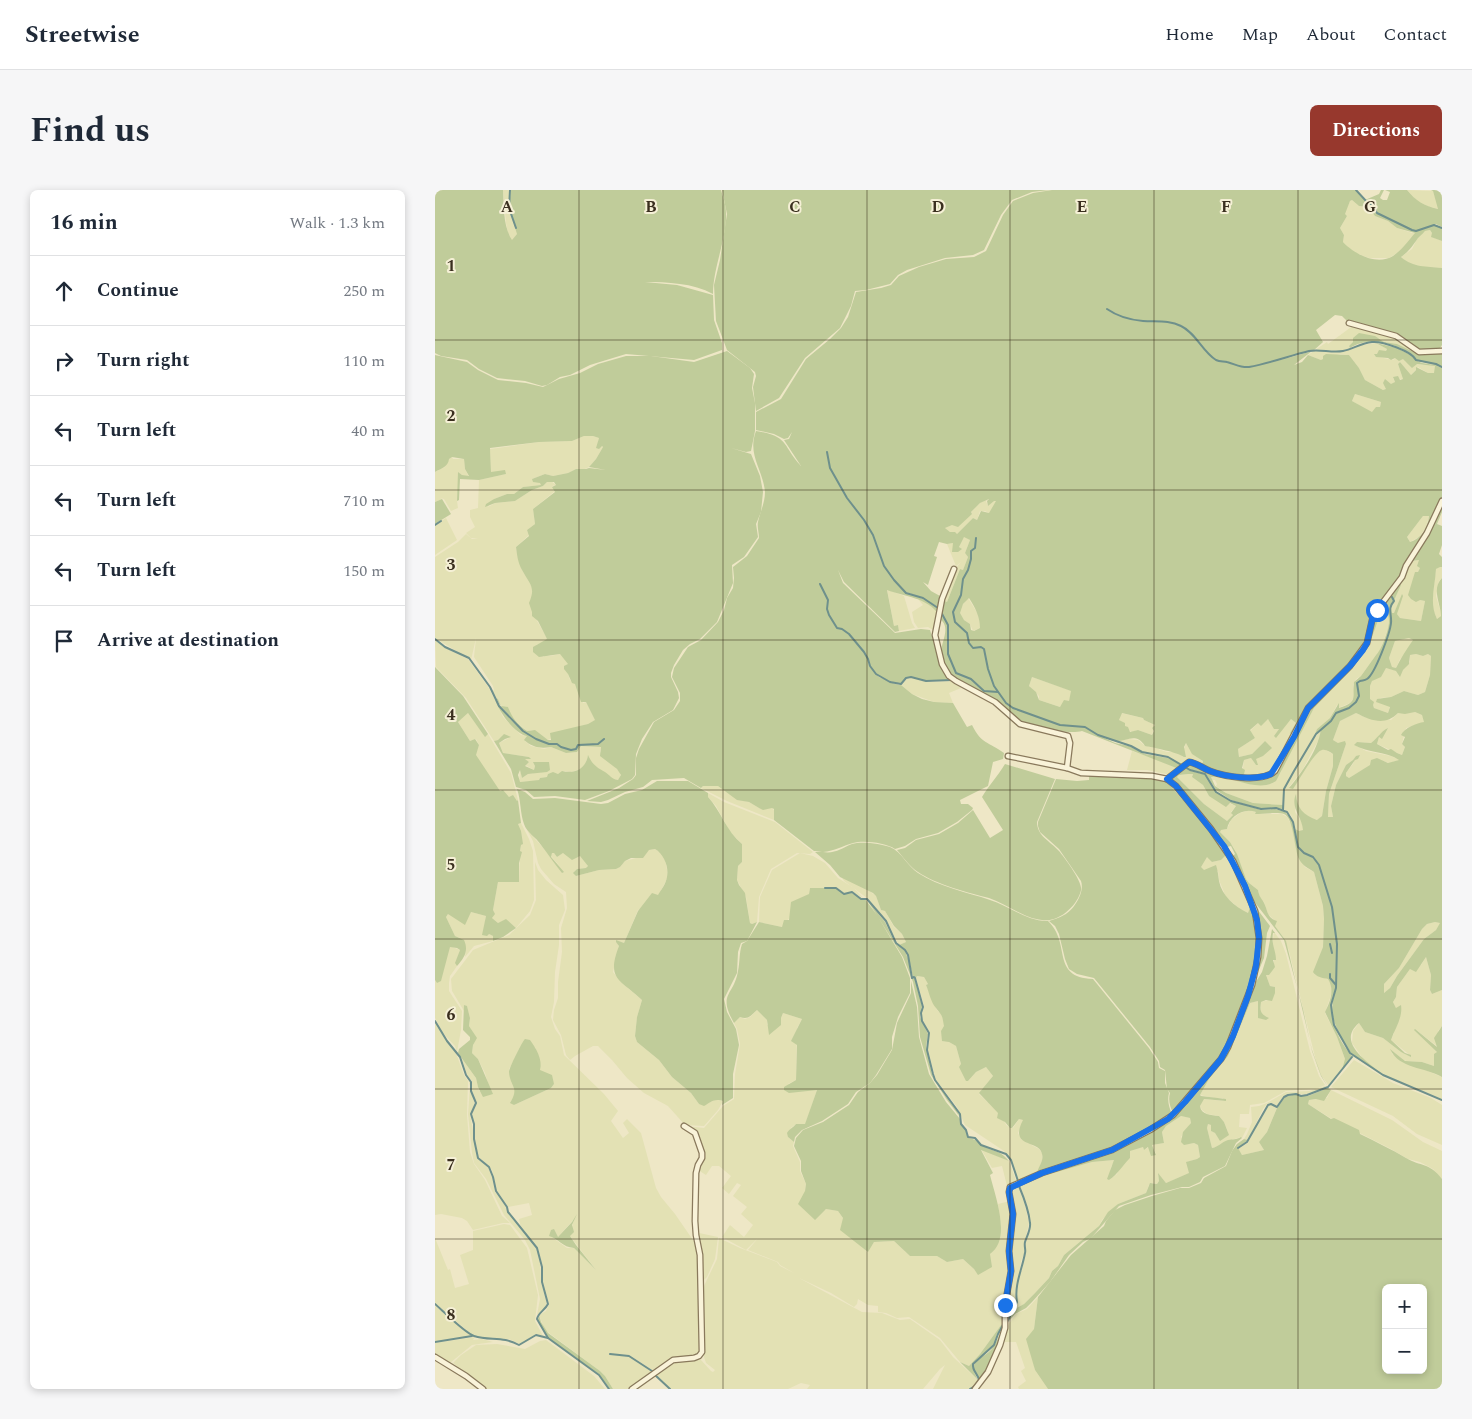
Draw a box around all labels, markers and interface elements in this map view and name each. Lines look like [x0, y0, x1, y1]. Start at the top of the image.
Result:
text: Streetwise [25, 17, 140, 53]
text: Home [1165, 21, 1214, 48]
text: Map [1242, 21, 1278, 48]
text: About [1306, 21, 1356, 48]
text: Contact [1384, 21, 1447, 48]
text: Find us [30, 104, 150, 157]
button: Directions [1310, 105, 1442, 156]
text: A [501, 195, 514, 219]
text: B [645, 195, 657, 219]
text: C [789, 195, 801, 219]
text: D [932, 195, 945, 219]
text: E [1077, 195, 1087, 219]
text: F [1221, 195, 1231, 219]
text: G [1364, 195, 1376, 219]
text: 16 min [50, 207, 118, 239]
text: Walk · 1.3 km [290, 211, 385, 235]
text: 1 [447, 254, 455, 278]
text: Continue [97, 276, 179, 305]
icon: ahead [50, 277, 78, 305]
text: 250 m [343, 279, 385, 303]
text: Turn right [97, 346, 190, 375]
icon: right [50, 347, 78, 375]
text: 110 m [343, 349, 385, 373]
text: 2 [447, 404, 456, 428]
text: Turn left [97, 416, 176, 445]
icon: left [50, 417, 78, 445]
text: 40 m [351, 419, 385, 443]
text: Turn left [97, 486, 176, 515]
icon: left [50, 487, 78, 515]
text: 710 m [343, 489, 385, 513]
text: 3 [447, 553, 456, 577]
text: Turn left [97, 556, 176, 585]
icon: left [50, 557, 78, 585]
text: 150 m [343, 559, 385, 583]
route start [1366, 599, 1389, 622]
text: Arrive at destination [97, 626, 279, 655]
icon: arrive [50, 627, 78, 655]
text: 4 [447, 703, 456, 727]
text: 5 [447, 853, 455, 877]
text: 6 [447, 1003, 456, 1027]
text: 7 [447, 1153, 456, 1177]
map controls [1382, 1284, 1427, 1374]
button: + [1382, 1284, 1427, 1329]
route end [994, 1294, 1017, 1317]
text: 8 [447, 1303, 456, 1327]
button: − [1382, 1329, 1427, 1374]

